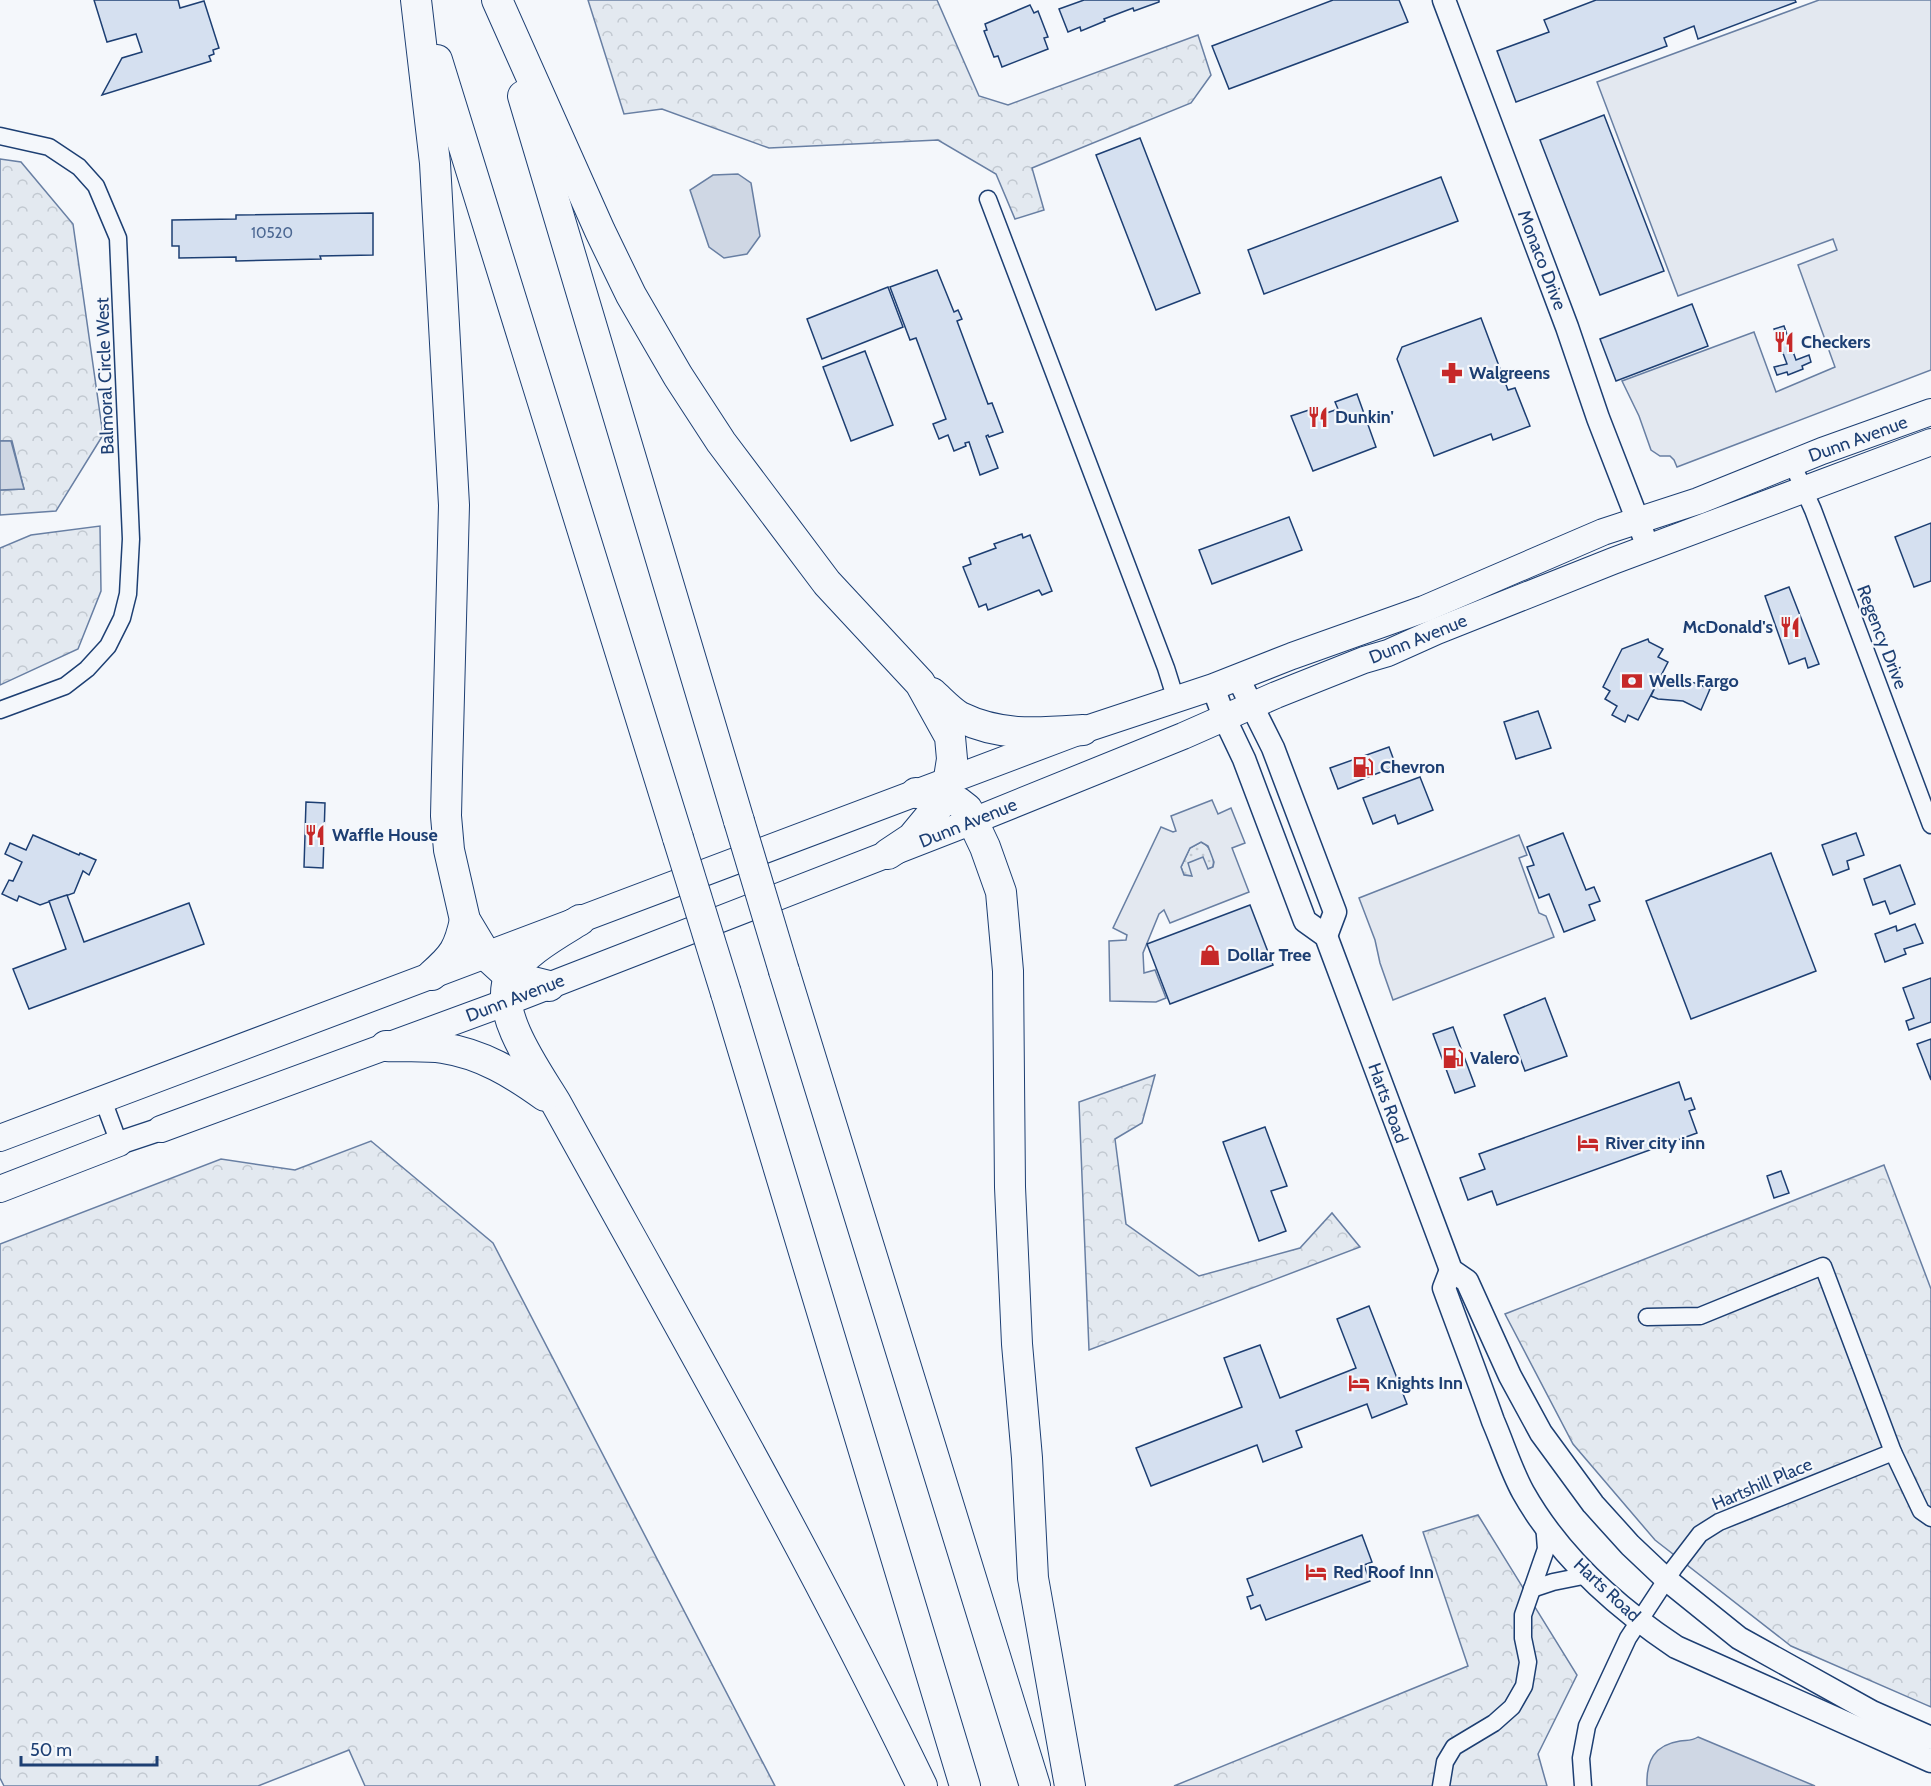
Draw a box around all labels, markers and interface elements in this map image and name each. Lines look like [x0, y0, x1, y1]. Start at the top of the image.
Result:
street label: Monaco Drive [1513, 207, 1571, 313]
house number: 10520 [251, 224, 293, 242]
street label: Balmoral Circle West [91, 297, 119, 455]
restaurant icon: Checkers [1772, 330, 1796, 354]
place label: Checkers [1801, 331, 1871, 353]
pharmacy icon: Walgreens [1440, 361, 1464, 385]
place label: Walgreens [1469, 362, 1551, 384]
restaurant icon: Dunkin' [1306, 405, 1330, 429]
place label: Dunkin' [1335, 406, 1394, 428]
street label: Dunn Avenue [1806, 411, 1910, 467]
street label: Regency Drive [1852, 582, 1912, 692]
street label: Dunn Avenue [1366, 609, 1470, 669]
restaurant icon: McDonald's [1778, 615, 1802, 639]
place label: McDonald's [1683, 616, 1773, 638]
bank icon: Wells Fargo [1620, 669, 1644, 693]
place label: Wells Fargo [1649, 670, 1739, 692]
fuel station icon: Chevron [1351, 755, 1375, 779]
place label: Chevron [1380, 756, 1445, 778]
street label: Dunn Avenue [916, 793, 1020, 853]
restaurant icon: Waffle House [303, 823, 327, 847]
place label: Waffle House [332, 824, 438, 846]
shop icon: Dollar Tree [1198, 943, 1222, 967]
place label: Dollar Tree [1227, 944, 1311, 966]
street label: Dunn Avenue [463, 969, 567, 1027]
fuel station icon: Valero [1441, 1046, 1465, 1070]
place label: Valero [1470, 1047, 1519, 1069]
street label: Harts Road [1363, 1060, 1413, 1146]
hotel icon: River city inn [1576, 1131, 1600, 1155]
place label: River city inn [1605, 1132, 1705, 1154]
hotel icon: Knights Inn [1347, 1371, 1371, 1395]
place label: Knights Inn [1376, 1372, 1463, 1394]
street label: Hartshill Place [1709, 1453, 1815, 1515]
street label: Harts Road [1569, 1553, 1645, 1627]
hotel icon: Red Roof Inn [1304, 1560, 1328, 1584]
place label: Red Roof Inn [1333, 1561, 1434, 1583]
scale bar [21, 1729, 158, 1767]
text: 50 m [30, 1739, 72, 1761]

